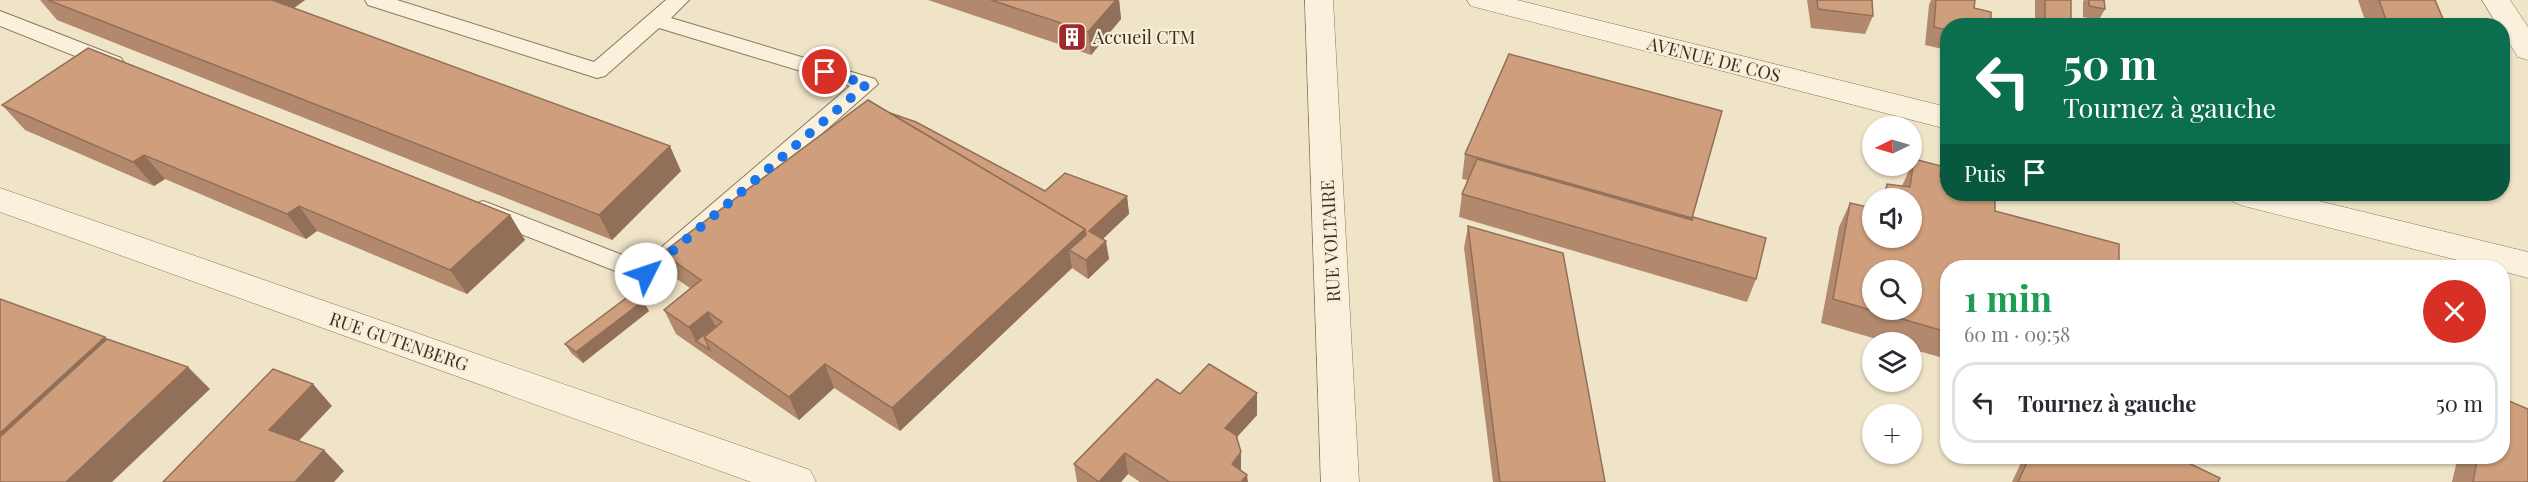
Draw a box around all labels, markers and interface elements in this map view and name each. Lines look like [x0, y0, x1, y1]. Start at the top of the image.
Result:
building icon: Accueil CTM [1056, 21, 1088, 53]
place label: Accueil CTM [1092, 25, 1196, 49]
street label: AVENUE DE COS [1644, 31, 1783, 87]
text: 50 m [2063, 35, 2157, 91]
icon: left [1964, 42, 2042, 120]
pin [799, 46, 850, 97]
icon: arrive [808, 55, 841, 88]
text: Tournez à gauche [2063, 89, 2276, 125]
north arrow [1862, 116, 1922, 176]
map controls [1862, 116, 1922, 464]
icon: arrive [2018, 156, 2051, 189]
text: Puis [1964, 158, 2006, 188]
street label: RUE VOLTAIRE [1315, 179, 1345, 303]
button: sound [1862, 188, 1922, 248]
position arrow [614, 242, 678, 306]
button: search [1862, 260, 1922, 320]
text: 1 min [1964, 273, 2052, 321]
button: close [2423, 280, 2486, 343]
street label: RUE GUTENBERG [326, 306, 472, 376]
text: 60 m · 09:58 [1964, 320, 2071, 347]
button: layers [1862, 332, 1922, 392]
icon: left [1967, 386, 2000, 419]
text: Tournez à gauche [2018, 388, 2196, 418]
text: 50 m [2436, 388, 2483, 418]
button: + [1862, 404, 1922, 464]

